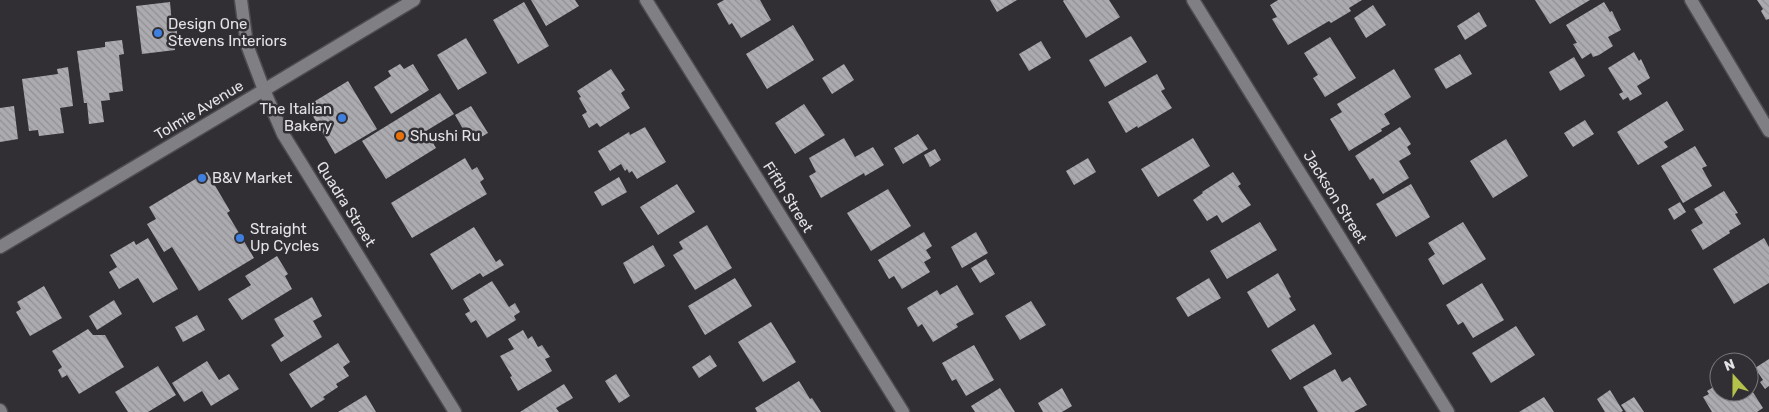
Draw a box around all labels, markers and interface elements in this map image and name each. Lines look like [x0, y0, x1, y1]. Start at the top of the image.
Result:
place label: Design One Stevens Interiors [168, 15, 287, 50]
marker: Design One Stevens Interiors [152, 27, 164, 39]
street label: Tolmie Avenue [151, 76, 247, 144]
place label: The Italian Bakery [260, 100, 332, 135]
marker: The Italian Bakery [336, 112, 348, 124]
place label: Shushi Ru [410, 127, 480, 145]
marker: Shushi Ru [394, 130, 406, 142]
street label: Jackson Street [1299, 147, 1371, 247]
street label: Quadra Street [313, 158, 379, 250]
street label: Fifth Street [759, 158, 817, 236]
place label: B&V Market [212, 169, 293, 187]
marker: B&V Market [196, 172, 208, 184]
place label: Straight Up Cycles [250, 220, 319, 255]
marker: Straight Up Cycles [234, 232, 246, 244]
north arrow [1709, 352, 1759, 402]
text: N [1722, 356, 1737, 375]

